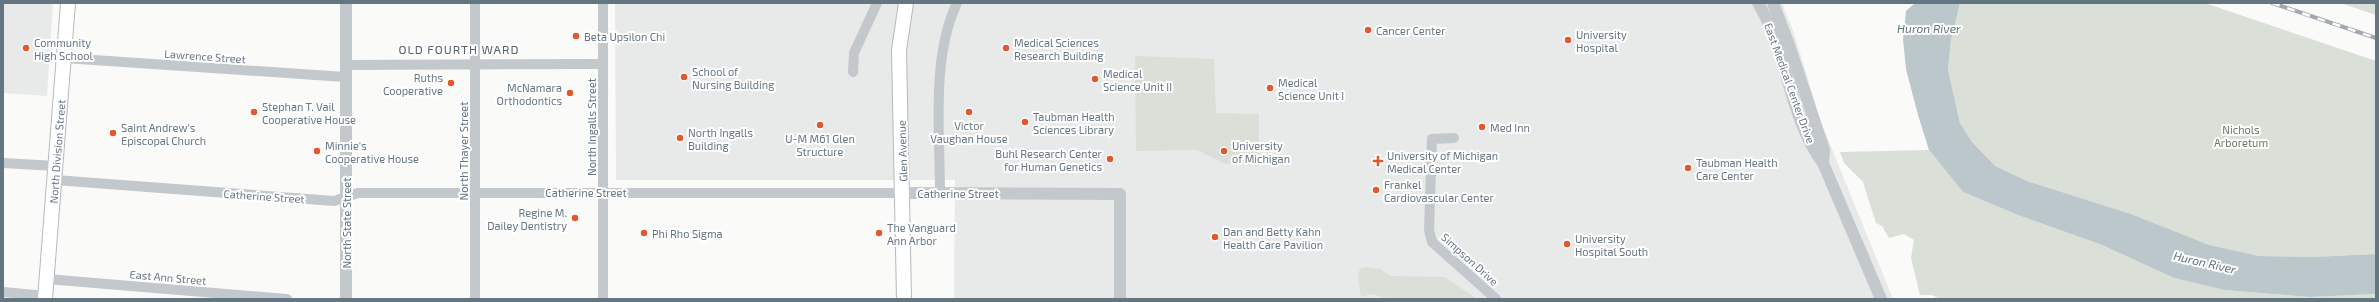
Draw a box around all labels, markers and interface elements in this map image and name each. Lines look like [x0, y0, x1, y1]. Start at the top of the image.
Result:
street label: East Medical Center Drive [1762, 21, 1818, 145]
water label: Huron River [1897, 21, 1961, 35]
place label: Cancer Center [1376, 24, 1446, 37]
marker: Cancer Center [1363, 25, 1373, 35]
place label: University Hospital [1576, 28, 1627, 54]
place label: Beta Upsilon Chi [584, 30, 665, 43]
marker: Beta Upsilon Chi [571, 31, 581, 41]
marker: University Hospital [1563, 35, 1573, 45]
place label: Community High School [34, 36, 93, 62]
place label: Medical Sciences Research Building [1014, 36, 1103, 62]
district label: OLD FOURTH WARD [399, 42, 519, 56]
marker: Community High School [21, 43, 31, 53]
marker: Medical Sciences Research Building [1001, 43, 1011, 53]
street label: Lawrence Street [164, 47, 246, 65]
place label: School of Nursing Building [692, 65, 774, 91]
place label: Medical Science Unit II [1103, 67, 1172, 93]
place label: Ruths Cooperative [383, 71, 443, 97]
marker: School of Nursing Building [679, 72, 689, 82]
marker: Medical Science Unit II [1090, 74, 1100, 84]
place label: Medical Science Unit I [1278, 76, 1344, 102]
marker: Ruths Cooperative [446, 78, 456, 88]
street label: North Ingalls Street [585, 78, 598, 176]
place label: McNamara Orthodontics [497, 81, 562, 107]
marker: Medical Science Unit I [1265, 83, 1275, 93]
marker: McNamara Orthodontics [565, 88, 575, 98]
street label: North Division Street [46, 99, 67, 204]
place label: Stephan T. Vail Cooperative House [262, 100, 356, 126]
street label: North Thayer Street [457, 102, 470, 200]
marker: Stephan T. Vail Cooperative House [249, 107, 259, 117]
marker: Victor Vaughan House [964, 107, 974, 117]
place label: Taubman Health Sciences Library [1033, 110, 1115, 136]
marker: Taubman Health Sciences Library [1020, 117, 1030, 127]
place label: Victor Vaughan House [930, 119, 1008, 145]
marker: U-M M61 Glen Structure [815, 120, 825, 130]
street label: Glen Avenue [894, 120, 910, 182]
place label: Saint Andrew's Episcopal Church [121, 121, 206, 147]
place label: Med Inn [1490, 121, 1530, 134]
marker: Med Inn [1477, 122, 1487, 132]
park label: Nichols Arboretum [2214, 123, 2268, 149]
place label: North Ingalls Building [688, 126, 753, 152]
marker: Saint Andrew's Episcopal Church [108, 128, 118, 138]
place label: U-M M61 Glen Structure [785, 132, 855, 158]
marker: North Ingalls Building [675, 133, 685, 143]
place label: Minnie's Cooperative House [325, 139, 419, 165]
place label: University of Michigan [1232, 139, 1290, 165]
marker: Minnie's Cooperative House [312, 146, 322, 156]
marker: University of Michigan [1219, 146, 1229, 156]
place label: Buhl Research Center for Human Genetics [995, 147, 1103, 173]
place label: University of Michigan Medical Center [1387, 149, 1498, 175]
marker: Buhl Research Center for Human Genetics [1105, 154, 1115, 164]
marker: University of Michigan Medical Center [1372, 155, 1384, 167]
place label: Taubman Health Care Center [1696, 156, 1778, 182]
marker: Taubman Health Care Center [1683, 163, 1693, 173]
street label: North State Street [340, 178, 353, 268]
place label: Frankel Cardiovascular Center [1384, 178, 1494, 204]
marker: Frankel Cardiovascular Center [1371, 185, 1381, 195]
street label: Catherine Street [545, 186, 627, 199]
street label: Catherine Street [223, 187, 305, 205]
street label: Catherine Street [917, 187, 999, 200]
place label: Regine M. Dailey Dentistry [487, 206, 567, 232]
marker: Regine M. Dailey Dentistry [570, 213, 580, 223]
place label: The Vanguard Ann Arbor [887, 221, 956, 247]
place label: Dan and Betty Kahn Health Care Pavilion [1223, 225, 1323, 251]
place label: Phi Rho Sigma [652, 227, 723, 240]
marker: Phi Rho Sigma [639, 228, 649, 238]
marker: The Vanguard Ann Arbor [874, 228, 884, 238]
street label: Simpson Drive [1439, 230, 1501, 288]
marker: Dan and Betty Kahn Health Care Pavilion [1210, 232, 1220, 242]
place label: University Hospital South [1575, 232, 1648, 258]
marker: University Hospital South [1562, 239, 1572, 249]
water label: Huron River [2172, 248, 2238, 276]
street label: East Ann Street [129, 267, 207, 287]

